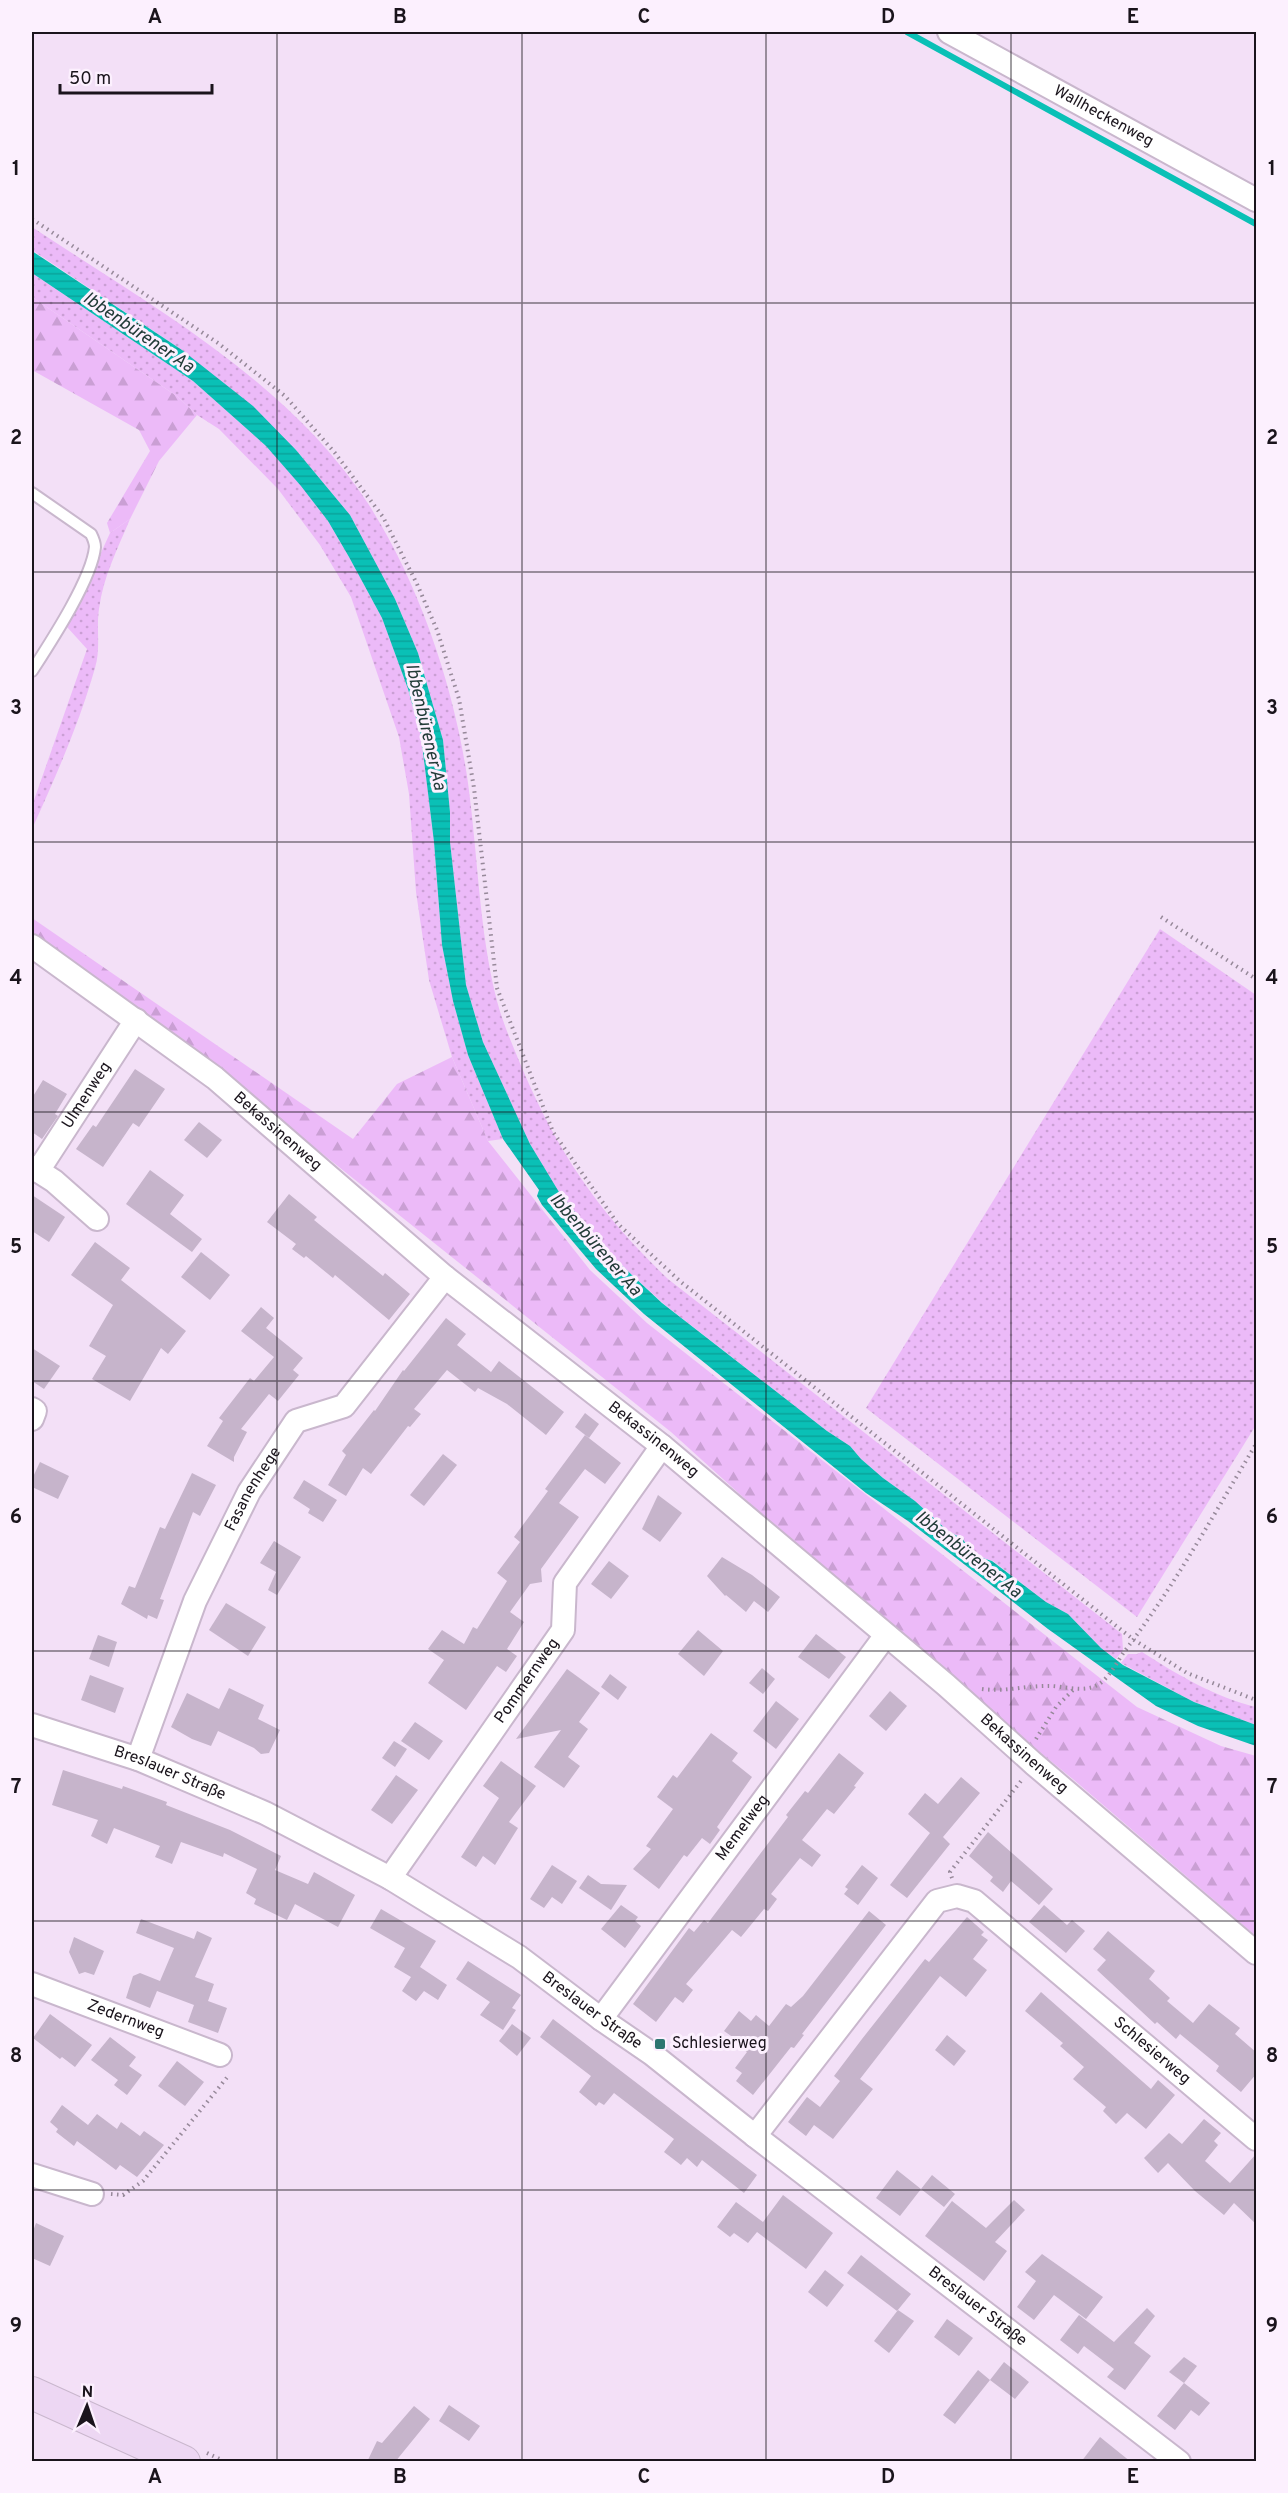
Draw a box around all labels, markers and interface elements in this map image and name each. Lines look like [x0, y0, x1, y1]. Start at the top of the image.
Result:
text: A [148, 5, 162, 31]
text: B [393, 5, 407, 31]
text: C [638, 5, 650, 31]
text: D [881, 5, 895, 31]
text: E [1127, 5, 1139, 31]
scale bar [60, 57, 212, 95]
text: 50 m [69, 68, 111, 91]
street label: Wallheckenweg [1050, 81, 1157, 152]
text: 1 [12, 157, 20, 183]
text: 1 [1268, 157, 1276, 183]
water label: Ibbenbürener Aa [78, 287, 199, 379]
text: 2 [10, 426, 22, 452]
text: 2 [1266, 426, 1278, 452]
water label: Ibbenbürener Aa [399, 661, 451, 793]
text: 3 [10, 696, 22, 722]
text: 3 [1266, 696, 1278, 722]
text: 4 [10, 966, 22, 992]
text: 4 [1266, 966, 1278, 992]
street label: Ulmenweg [58, 1058, 116, 1133]
street label: Bekassinenweg [229, 1088, 326, 1176]
water label: Ibbenbürener Aa [544, 1189, 647, 1302]
text: 5 [10, 1235, 22, 1261]
text: 5 [1266, 1235, 1278, 1261]
street label: Bekassinenweg [604, 1397, 703, 1482]
street label: Fasanenhege [221, 1443, 286, 1535]
text: 6 [10, 1505, 22, 1531]
text: 6 [1266, 1505, 1278, 1531]
water label: Ibbenbürener Aa [910, 1506, 1027, 1604]
street label: Pommernweg [491, 1635, 564, 1728]
street label: Bekassinenweg [975, 1710, 1072, 1798]
street label: Breslauer Straße [111, 1742, 229, 1805]
text: 7 [11, 1775, 21, 1801]
text: 7 [1267, 1775, 1277, 1801]
street label: Memelweg [712, 1791, 774, 1865]
street label: Breslauer Straße [538, 1968, 646, 2054]
street label: Zedernweg [84, 1996, 167, 2043]
street label: Schlesierweg [1109, 2013, 1194, 2089]
place label: Schlesierweg [672, 2034, 767, 2054]
marker: Schlesierweg [653, 2037, 667, 2051]
text: 8 [10, 2044, 22, 2070]
text: 8 [1266, 2044, 1278, 2070]
street label: Breslauer Straße [924, 2263, 1031, 2351]
text: 9 [10, 2314, 22, 2340]
text: 9 [1266, 2314, 1278, 2340]
north arrow [57, 2376, 117, 2436]
text: N [81, 2383, 94, 2403]
text: A [148, 2465, 162, 2491]
text: B [393, 2465, 407, 2491]
text: C [638, 2465, 650, 2491]
text: D [881, 2465, 895, 2491]
text: E [1127, 2465, 1139, 2491]

